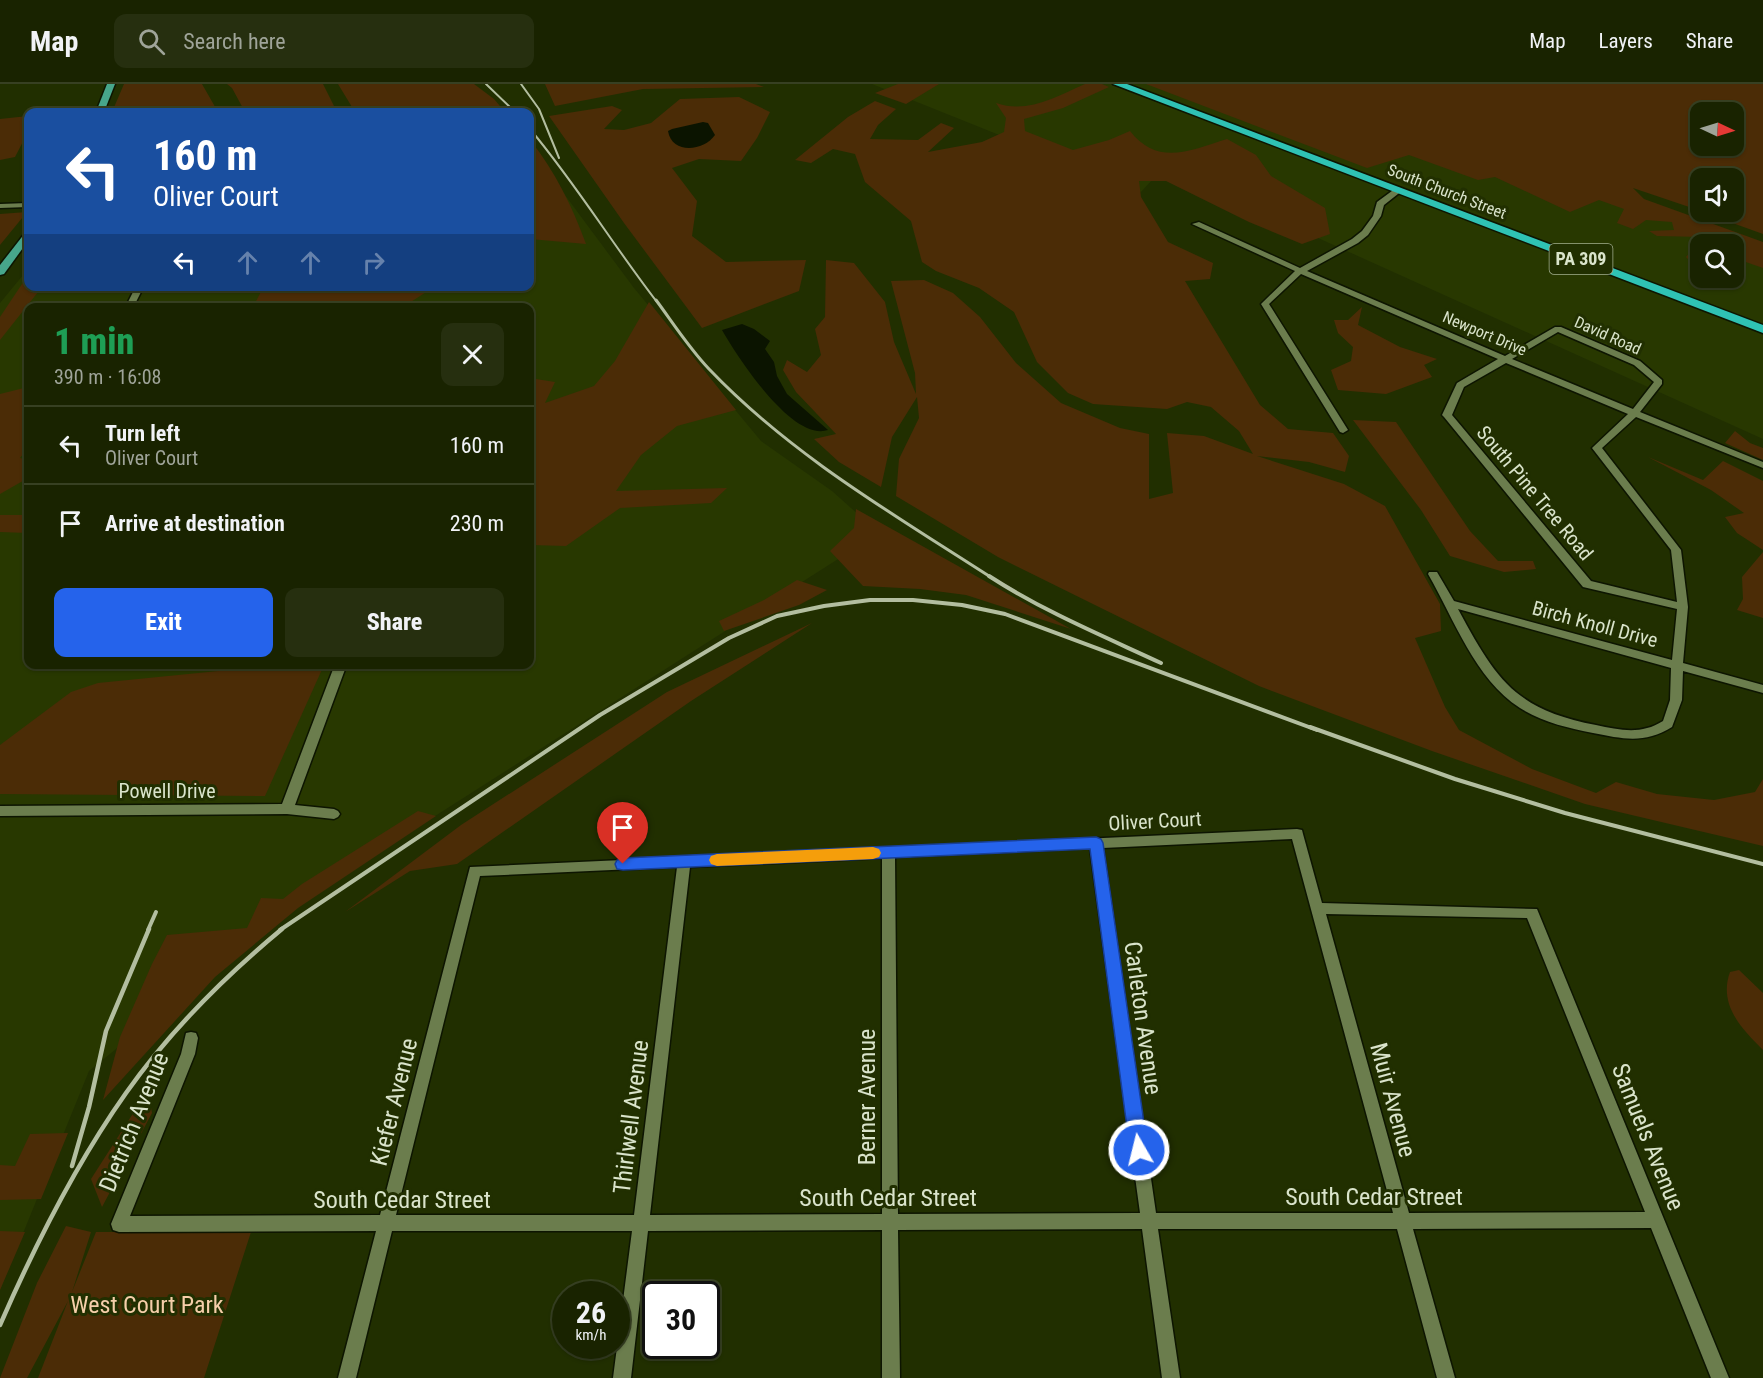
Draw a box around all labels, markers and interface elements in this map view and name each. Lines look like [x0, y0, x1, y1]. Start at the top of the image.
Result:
search box [114, 14, 534, 68]
text: Map [30, 25, 78, 58]
icon: search [135, 25, 168, 58]
text: Search here [183, 29, 286, 54]
text: Map [1529, 29, 1566, 53]
text: Layers [1599, 29, 1653, 53]
text: Share [1686, 29, 1733, 53]
north arrow [1690, 102, 1744, 156]
map controls [1690, 102, 1744, 288]
text: 160 m [153, 131, 258, 180]
icon: left [54, 132, 132, 210]
street label: South Church Street [1385, 160, 1509, 223]
button: sound [1690, 168, 1744, 222]
text: Oliver Court [153, 181, 279, 213]
button: search [1690, 234, 1744, 288]
road number: PA 309 [1550, 244, 1612, 274]
icon: left [168, 246, 201, 279]
icon: ahead [231, 246, 264, 279]
icon: ahead [294, 246, 327, 279]
icon: right [357, 246, 390, 279]
street label: Newport Drive [1440, 307, 1530, 360]
street label: David Road [1572, 312, 1644, 359]
text: 1 min [54, 321, 134, 363]
button: close [441, 323, 504, 386]
text: 390 m · 16:08 [54, 365, 161, 389]
text: Turn left [105, 421, 180, 446]
street label: South Pine Tree Road [1472, 421, 1598, 565]
icon: left [54, 429, 87, 462]
text: 160 m [450, 433, 504, 458]
text: Oliver Court [105, 446, 198, 470]
icon: arrive [54, 507, 87, 540]
text: Arrive at destination [105, 511, 285, 536]
text: 230 m [450, 511, 504, 536]
button: Exit [54, 588, 273, 657]
button: Share [285, 588, 504, 657]
street label: Birch Knoll Drive [1530, 596, 1660, 652]
street label: Powell Drive [118, 779, 216, 803]
pin [597, 802, 648, 864]
street label: Oliver Court [1108, 807, 1202, 835]
icon: arrive [606, 811, 639, 844]
street label: Carleton Avenue [1118, 940, 1168, 1096]
street label: Berner Avenue [853, 1029, 881, 1165]
street label: Kiefer Avenue [365, 1035, 423, 1169]
street label: Thirlwell Avenue [608, 1038, 654, 1196]
street label: Muir Avenue [1364, 1040, 1422, 1160]
street label: Dietrich Avenue [93, 1048, 175, 1196]
street label: Samuels Avenue [1606, 1059, 1690, 1215]
position arrow [1107, 1118, 1171, 1182]
street label: South Cedar Street [1285, 1183, 1463, 1211]
street label: South Cedar Street [799, 1184, 977, 1212]
street label: South Cedar Street [313, 1186, 491, 1214]
speed limit sign: 30 [642, 1281, 720, 1359]
park label: West Court Park [70, 1291, 224, 1319]
text: 26 [576, 1295, 606, 1330]
text: km/h [576, 1326, 606, 1344]

